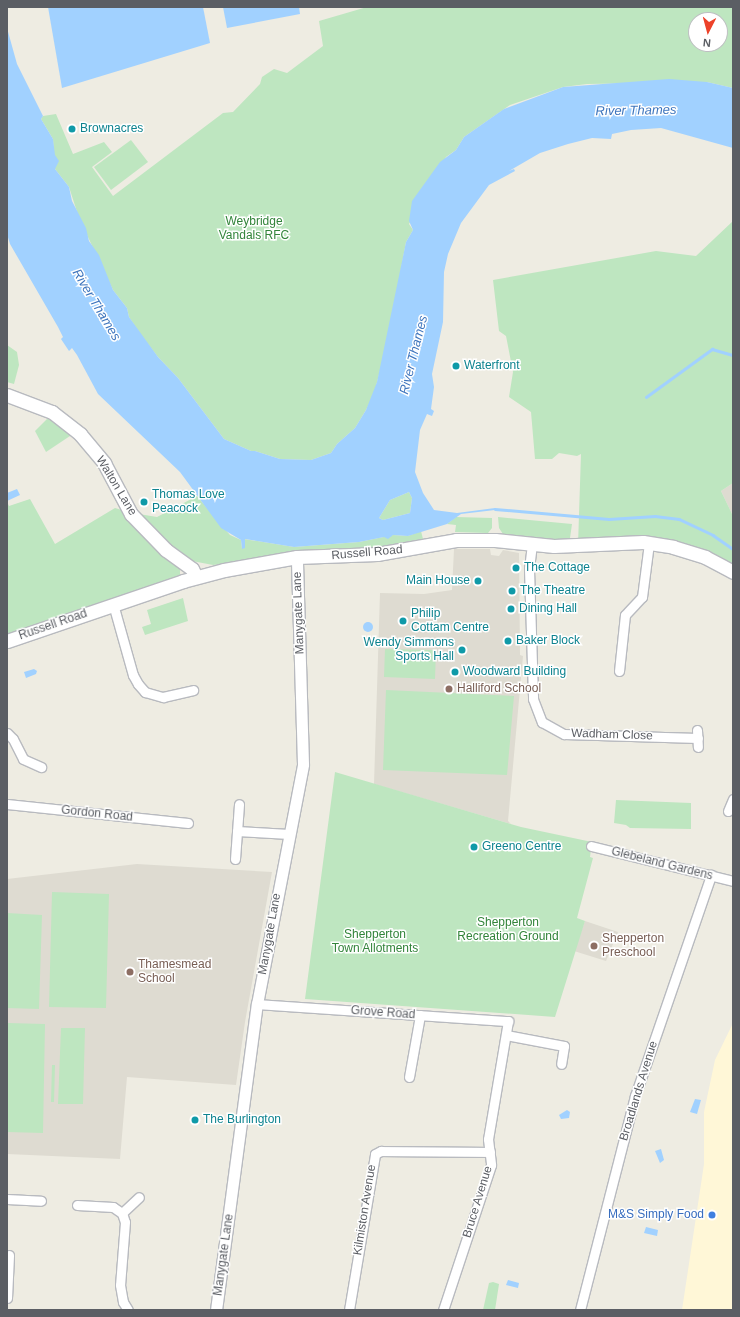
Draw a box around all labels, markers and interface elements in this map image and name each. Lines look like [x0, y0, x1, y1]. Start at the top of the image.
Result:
north arrow [688, 12, 728, 52]
text: N [702, 37, 711, 49]
water label: River Thames [595, 102, 677, 120]
place label: Brownacres [80, 122, 143, 136]
marker: Brownacres [67, 124, 77, 134]
park label: Weybridge Vandals RFC [219, 215, 289, 243]
water label: River Thames [68, 266, 124, 344]
water label: River Thames [397, 314, 431, 396]
place label: Waterfront [464, 359, 520, 373]
marker: Waterfront [451, 361, 461, 371]
street label: Walton Lane [93, 454, 139, 518]
place label: Thomas Love Peacock [152, 488, 225, 516]
marker: Thomas Love Peacock [139, 497, 149, 507]
street label: Russell Road [331, 543, 403, 563]
place label: The Cottage [524, 561, 590, 575]
marker: The Cottage [511, 563, 521, 573]
street label: Manygate Lane [290, 571, 308, 655]
place label: Main House [406, 574, 470, 588]
marker: Main House [473, 576, 483, 586]
place label: The Theatre [520, 584, 585, 598]
marker: The Theatre [507, 586, 517, 596]
place label: Dining Hall [519, 602, 577, 616]
marker: Dining Hall [506, 604, 516, 614]
street label: Russell Road [17, 607, 89, 643]
place label: Philip Cottam Centre [411, 607, 489, 635]
marker: Philip Cottam Centre [398, 616, 408, 626]
place label: Baker Block [516, 634, 580, 648]
place label: Wendy Simmons Sports Hall [364, 636, 454, 664]
marker: Baker Block [503, 636, 513, 646]
marker: Wendy Simmons Sports Hall [457, 645, 467, 655]
place label: Woodward Building [463, 665, 566, 679]
marker: Woodward Building [450, 667, 460, 677]
place label: Halliford School [457, 682, 541, 696]
marker: Halliford School [444, 684, 454, 694]
street label: Wadham Close [571, 726, 653, 744]
street label: Gordon Road [60, 803, 134, 825]
place label: Greeno Centre [482, 840, 561, 854]
marker: Greeno Centre [469, 842, 479, 852]
street label: Glebeland Gardens [610, 844, 714, 884]
street label: Manygate Lane [256, 892, 284, 976]
park label: Shepperton Recreation Ground [457, 916, 559, 944]
park label: Shepperton Town Allotments [331, 928, 419, 956]
place label: Shepperton Preschool [602, 932, 664, 960]
marker: Shepperton Preschool [589, 941, 599, 951]
place label: Thamesmead School [138, 958, 211, 986]
marker: Thamesmead School [125, 967, 135, 977]
street label: Grove Road [350, 1004, 416, 1022]
street label: Broadlands Avenue [617, 1039, 661, 1143]
place label: The Burlington [203, 1113, 281, 1127]
marker: The Burlington [190, 1115, 200, 1125]
street label: Kilmiston Avenue [351, 1163, 379, 1257]
street label: Bruce Avenue [460, 1164, 496, 1240]
place label: M&S Simply Food [608, 1208, 704, 1222]
marker: M&S Simply Food [707, 1210, 717, 1220]
street label: Manygate Lane [211, 1213, 237, 1297]

